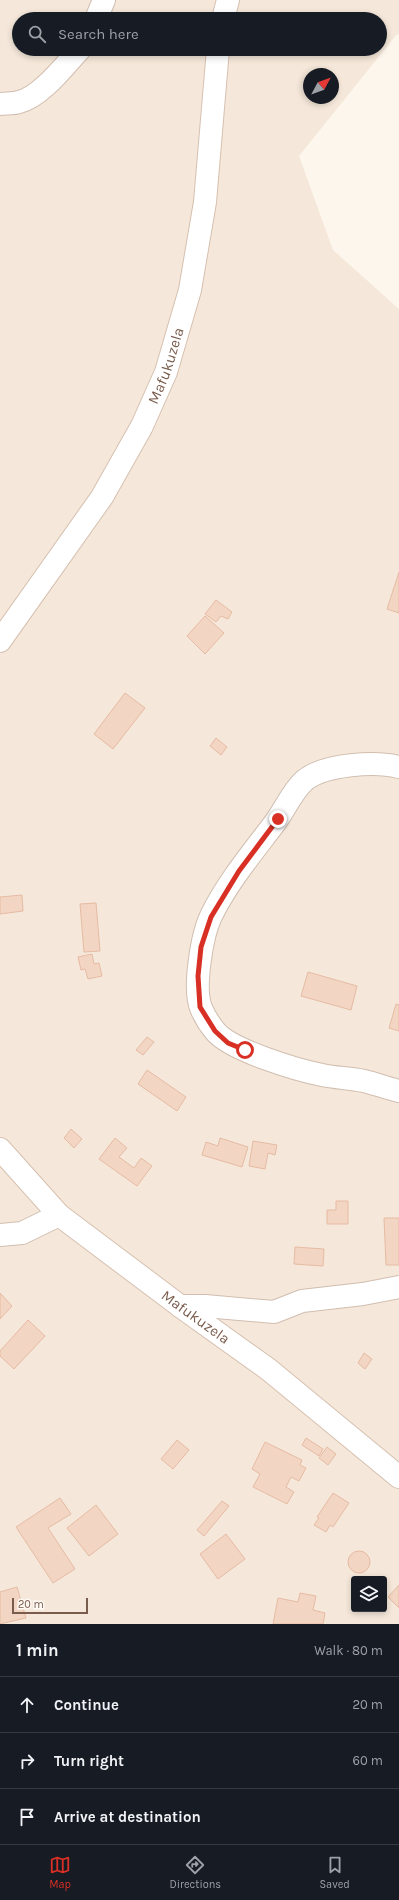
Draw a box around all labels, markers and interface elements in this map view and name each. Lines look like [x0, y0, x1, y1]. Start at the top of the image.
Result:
search box [12, 12, 387, 56]
icon: search [26, 23, 48, 45]
text: Search here [58, 25, 139, 43]
north arrow [303, 68, 339, 104]
street label: Mafukuzela [144, 325, 188, 407]
route end [269, 810, 287, 828]
route start [236, 1041, 254, 1059]
street label: Mafukuzela [158, 1286, 233, 1348]
map controls [351, 1576, 387, 1612]
button: layers [351, 1576, 387, 1612]
scale bar [12, 1596, 88, 1615]
text: 20 m [18, 1598, 44, 1611]
text: 1 min [16, 1640, 59, 1660]
text: Walk · 80 m [314, 1643, 383, 1658]
icon: ahead [16, 1694, 38, 1716]
text: Continue [54, 1696, 119, 1714]
text: 20 m [353, 1697, 383, 1712]
icon: right [16, 1750, 38, 1772]
text: Turn right [54, 1752, 124, 1770]
text: 60 m [353, 1753, 383, 1768]
icon: arrive [16, 1806, 38, 1828]
text: Arrive at destination [54, 1808, 201, 1826]
tab: Map [49, 1854, 71, 1891]
tab: Directions [169, 1854, 221, 1891]
tab: Saved [319, 1854, 350, 1891]

